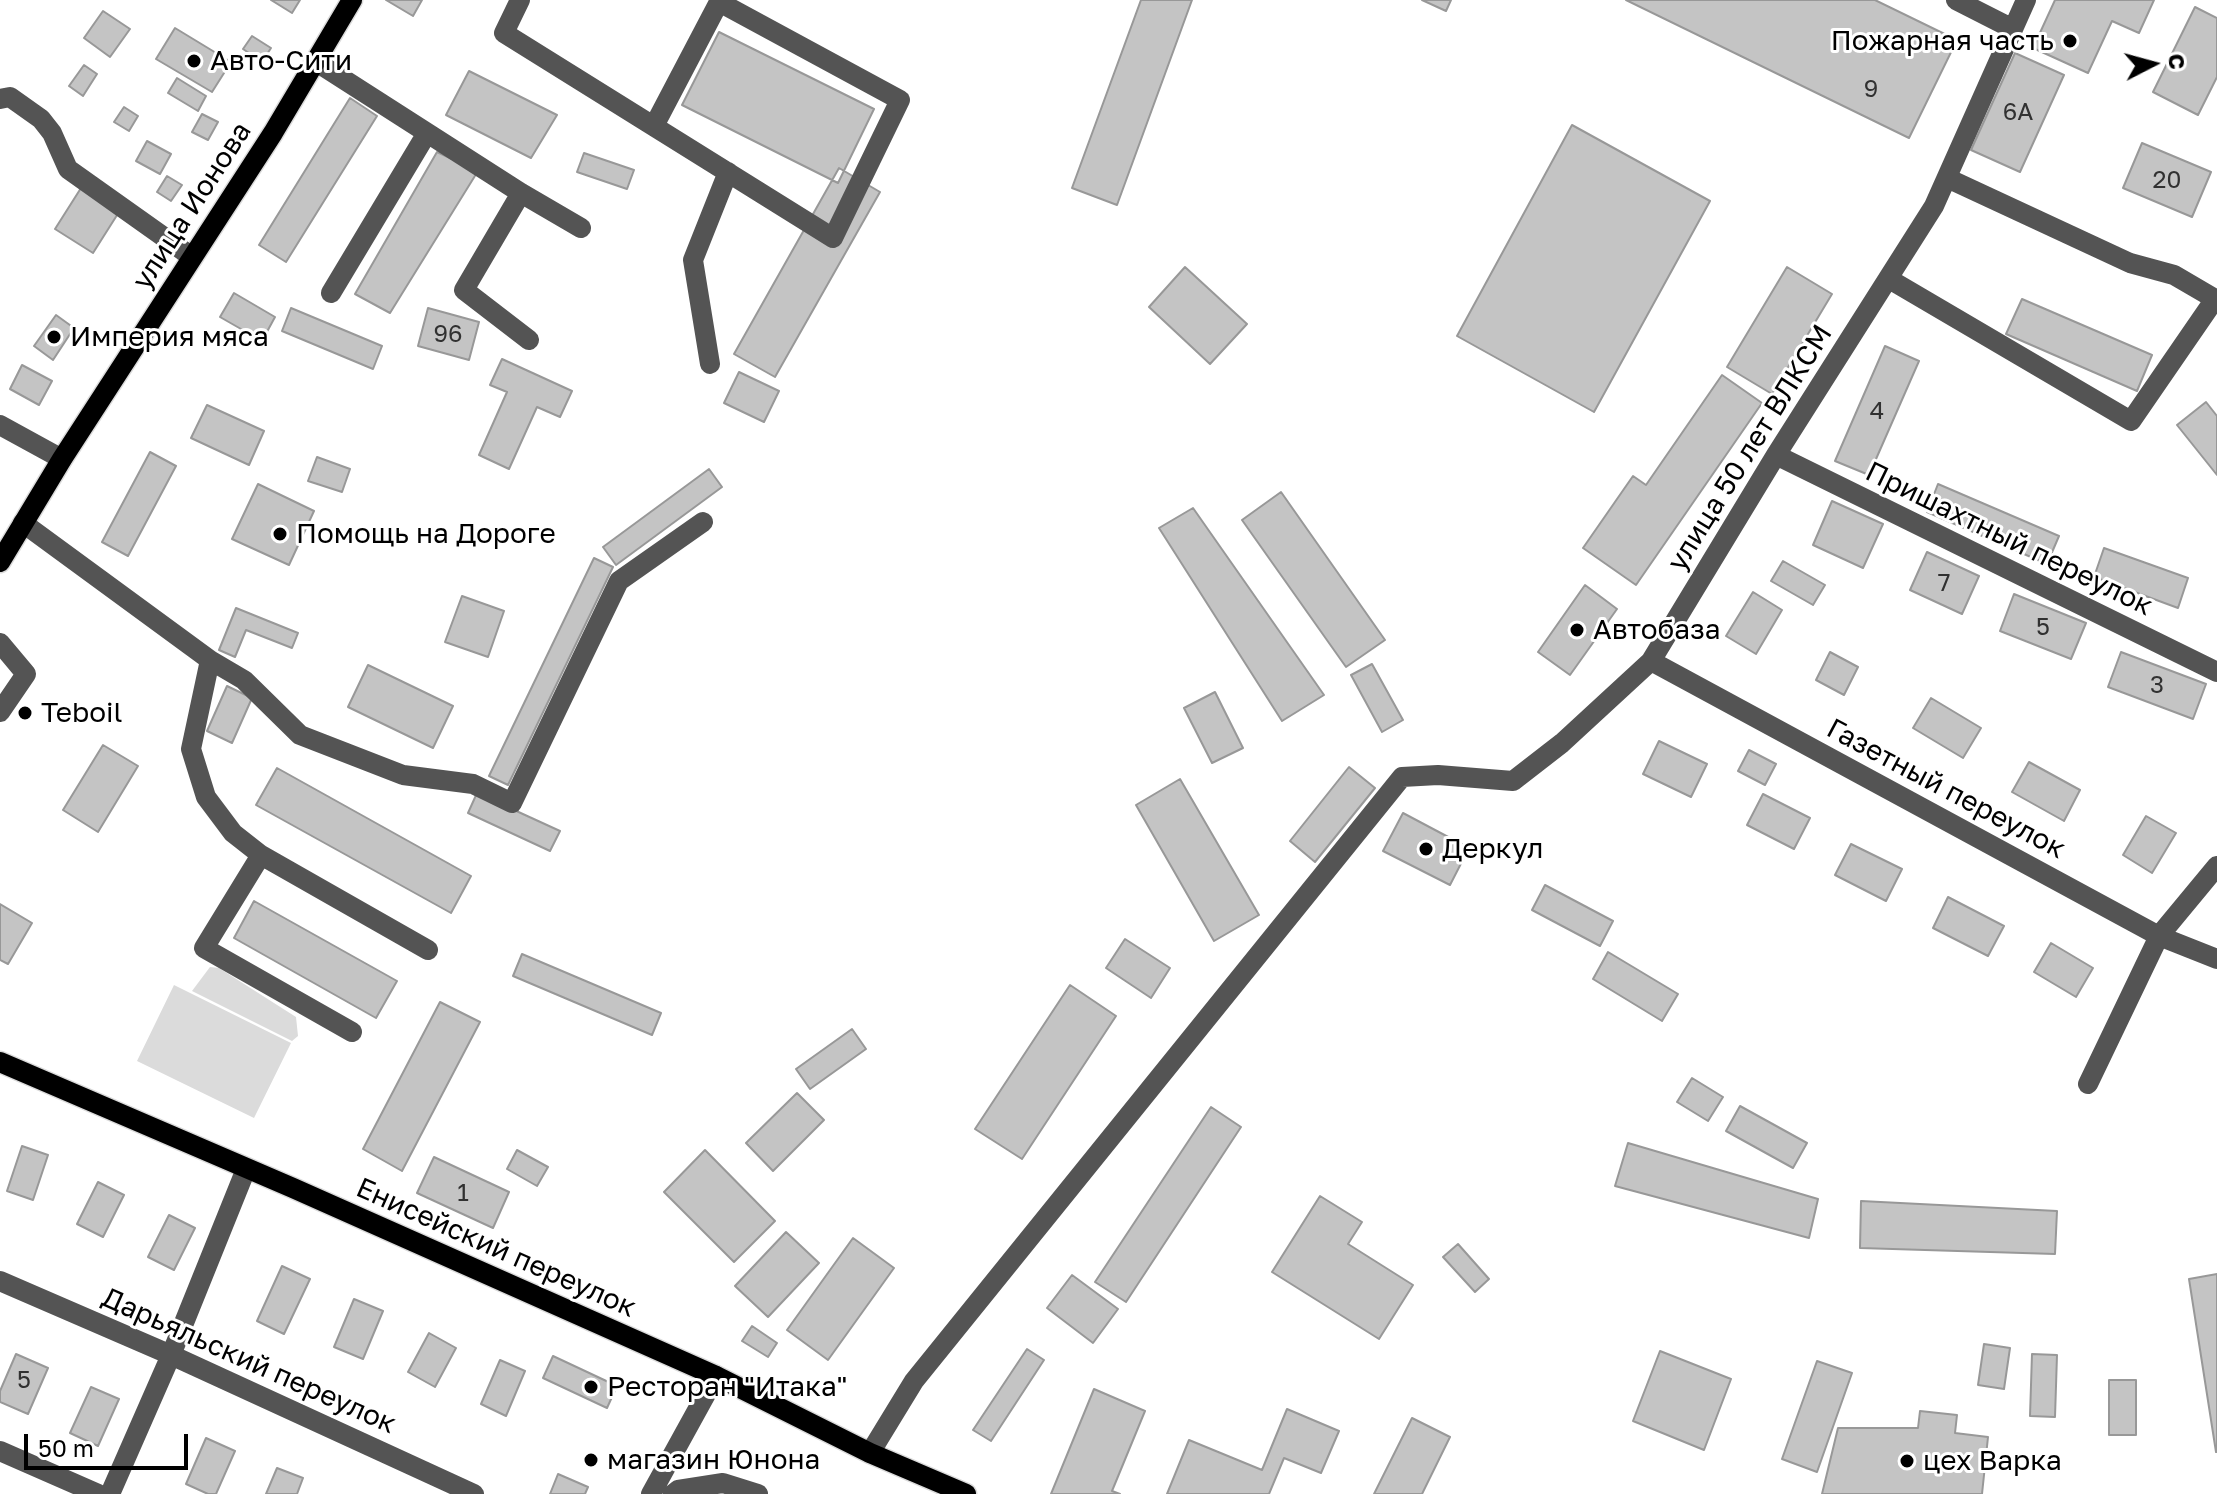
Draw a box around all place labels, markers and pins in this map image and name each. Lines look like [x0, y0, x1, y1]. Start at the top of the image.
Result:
place label: Пожарная часть [1831, 24, 2054, 58]
marker: Пожарная часть [2061, 32, 2079, 50]
place label: Авто-Сити [210, 44, 352, 78]
marker: Авто-Сити [185, 52, 203, 70]
place label: Империя мяса [70, 320, 269, 354]
marker: Империя мяса [45, 328, 63, 346]
place label: Помощь на Дороге [296, 517, 556, 551]
marker: Помощь на Дороге [271, 525, 289, 543]
place label: Автобаза [1593, 613, 1721, 647]
marker: Автобаза [1568, 621, 1586, 639]
place label: Teboil [41, 696, 123, 730]
marker: Teboil [16, 704, 34, 722]
place label: Деркул [1442, 832, 1543, 866]
marker: Деркул [1417, 840, 1435, 858]
place label: Ресторан "Итака" [607, 1370, 847, 1404]
marker: Ресторан "Итака" [582, 1378, 600, 1396]
place label: магазин Юнона [607, 1443, 820, 1477]
place label: цех Варка [1923, 1444, 2062, 1478]
marker: магазин Юнона [582, 1451, 600, 1469]
marker: цех Варка [1898, 1452, 1916, 1470]

